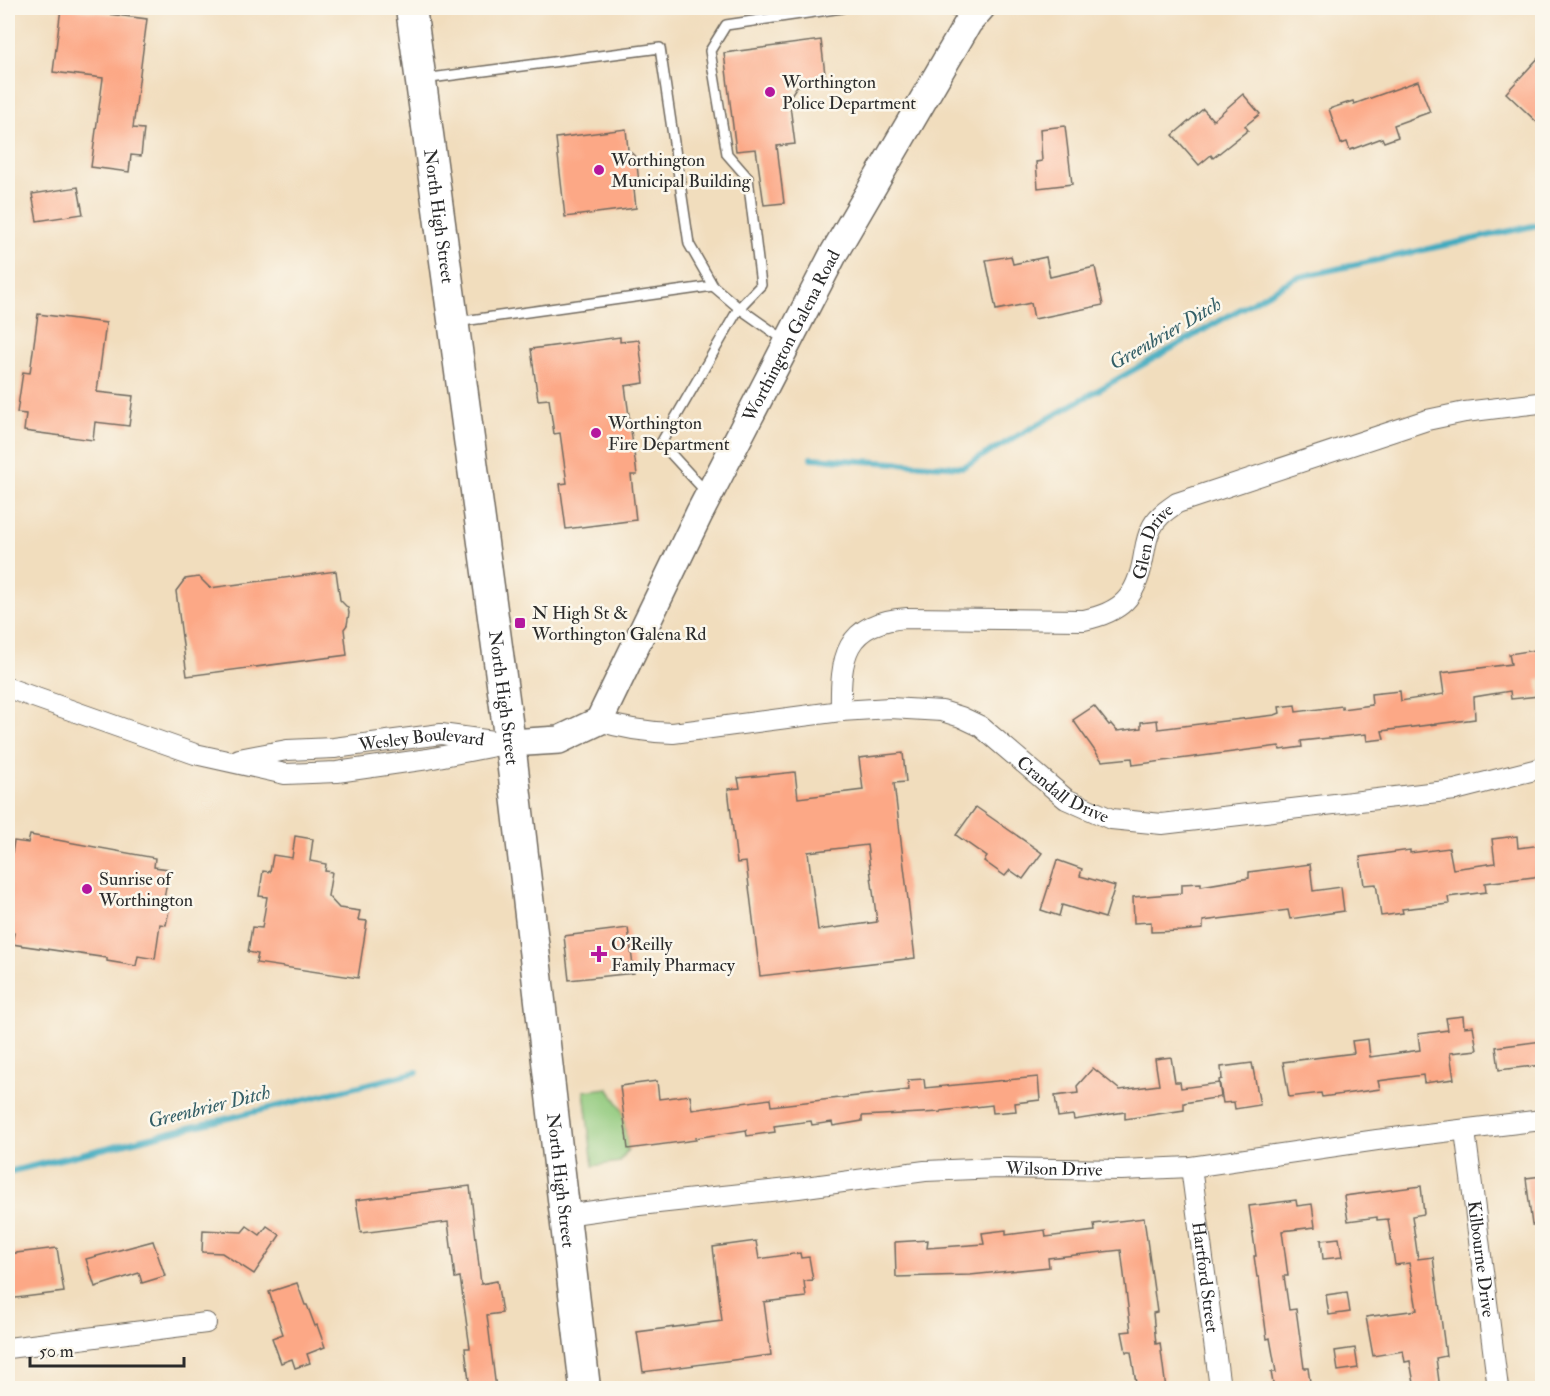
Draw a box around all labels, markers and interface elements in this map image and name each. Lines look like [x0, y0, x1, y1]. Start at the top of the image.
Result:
place label: Worthington Police Department [781, 71, 916, 115]
marker: Worthington Police Department [763, 85, 777, 99]
street label: North High Street [418, 148, 459, 285]
place label: Worthington Municipal Building [610, 149, 752, 193]
marker: Worthington Municipal Building [592, 163, 606, 177]
street label: Worthington Galena Road [737, 246, 846, 427]
water label: Greenbrier Ditch [1105, 291, 1226, 376]
place label: Worthington Fire Department [607, 412, 730, 456]
marker: Worthington Fire Department [589, 426, 603, 440]
street label: Glen Drive [1128, 498, 1178, 582]
place label: N High St & Worthington Galena Rd [531, 602, 707, 646]
marker: N High St & Worthington Galena Rd [513, 616, 527, 630]
street label: North High Street [483, 629, 523, 766]
street label: Wesley Boulevard [356, 723, 486, 757]
street label: Crandall Drive [1012, 751, 1113, 829]
place label: Sunrise of Worthington [98, 868, 193, 912]
marker: Sunrise of Worthington [80, 882, 94, 896]
place label: O'Reilly Family Pharmacy [611, 933, 736, 977]
marker: O'Reilly Family Pharmacy [592, 947, 606, 961]
water label: Greenbrier Ditch [145, 1079, 273, 1134]
street label: North High Street [541, 1112, 580, 1249]
street label: Wilson Drive [1005, 1157, 1103, 1182]
street label: Kilbourne Drive [1462, 1199, 1500, 1319]
street label: Hartford Street [1186, 1220, 1224, 1334]
scale bar [30, 1330, 184, 1368]
text: 50 m [39, 1340, 74, 1363]

